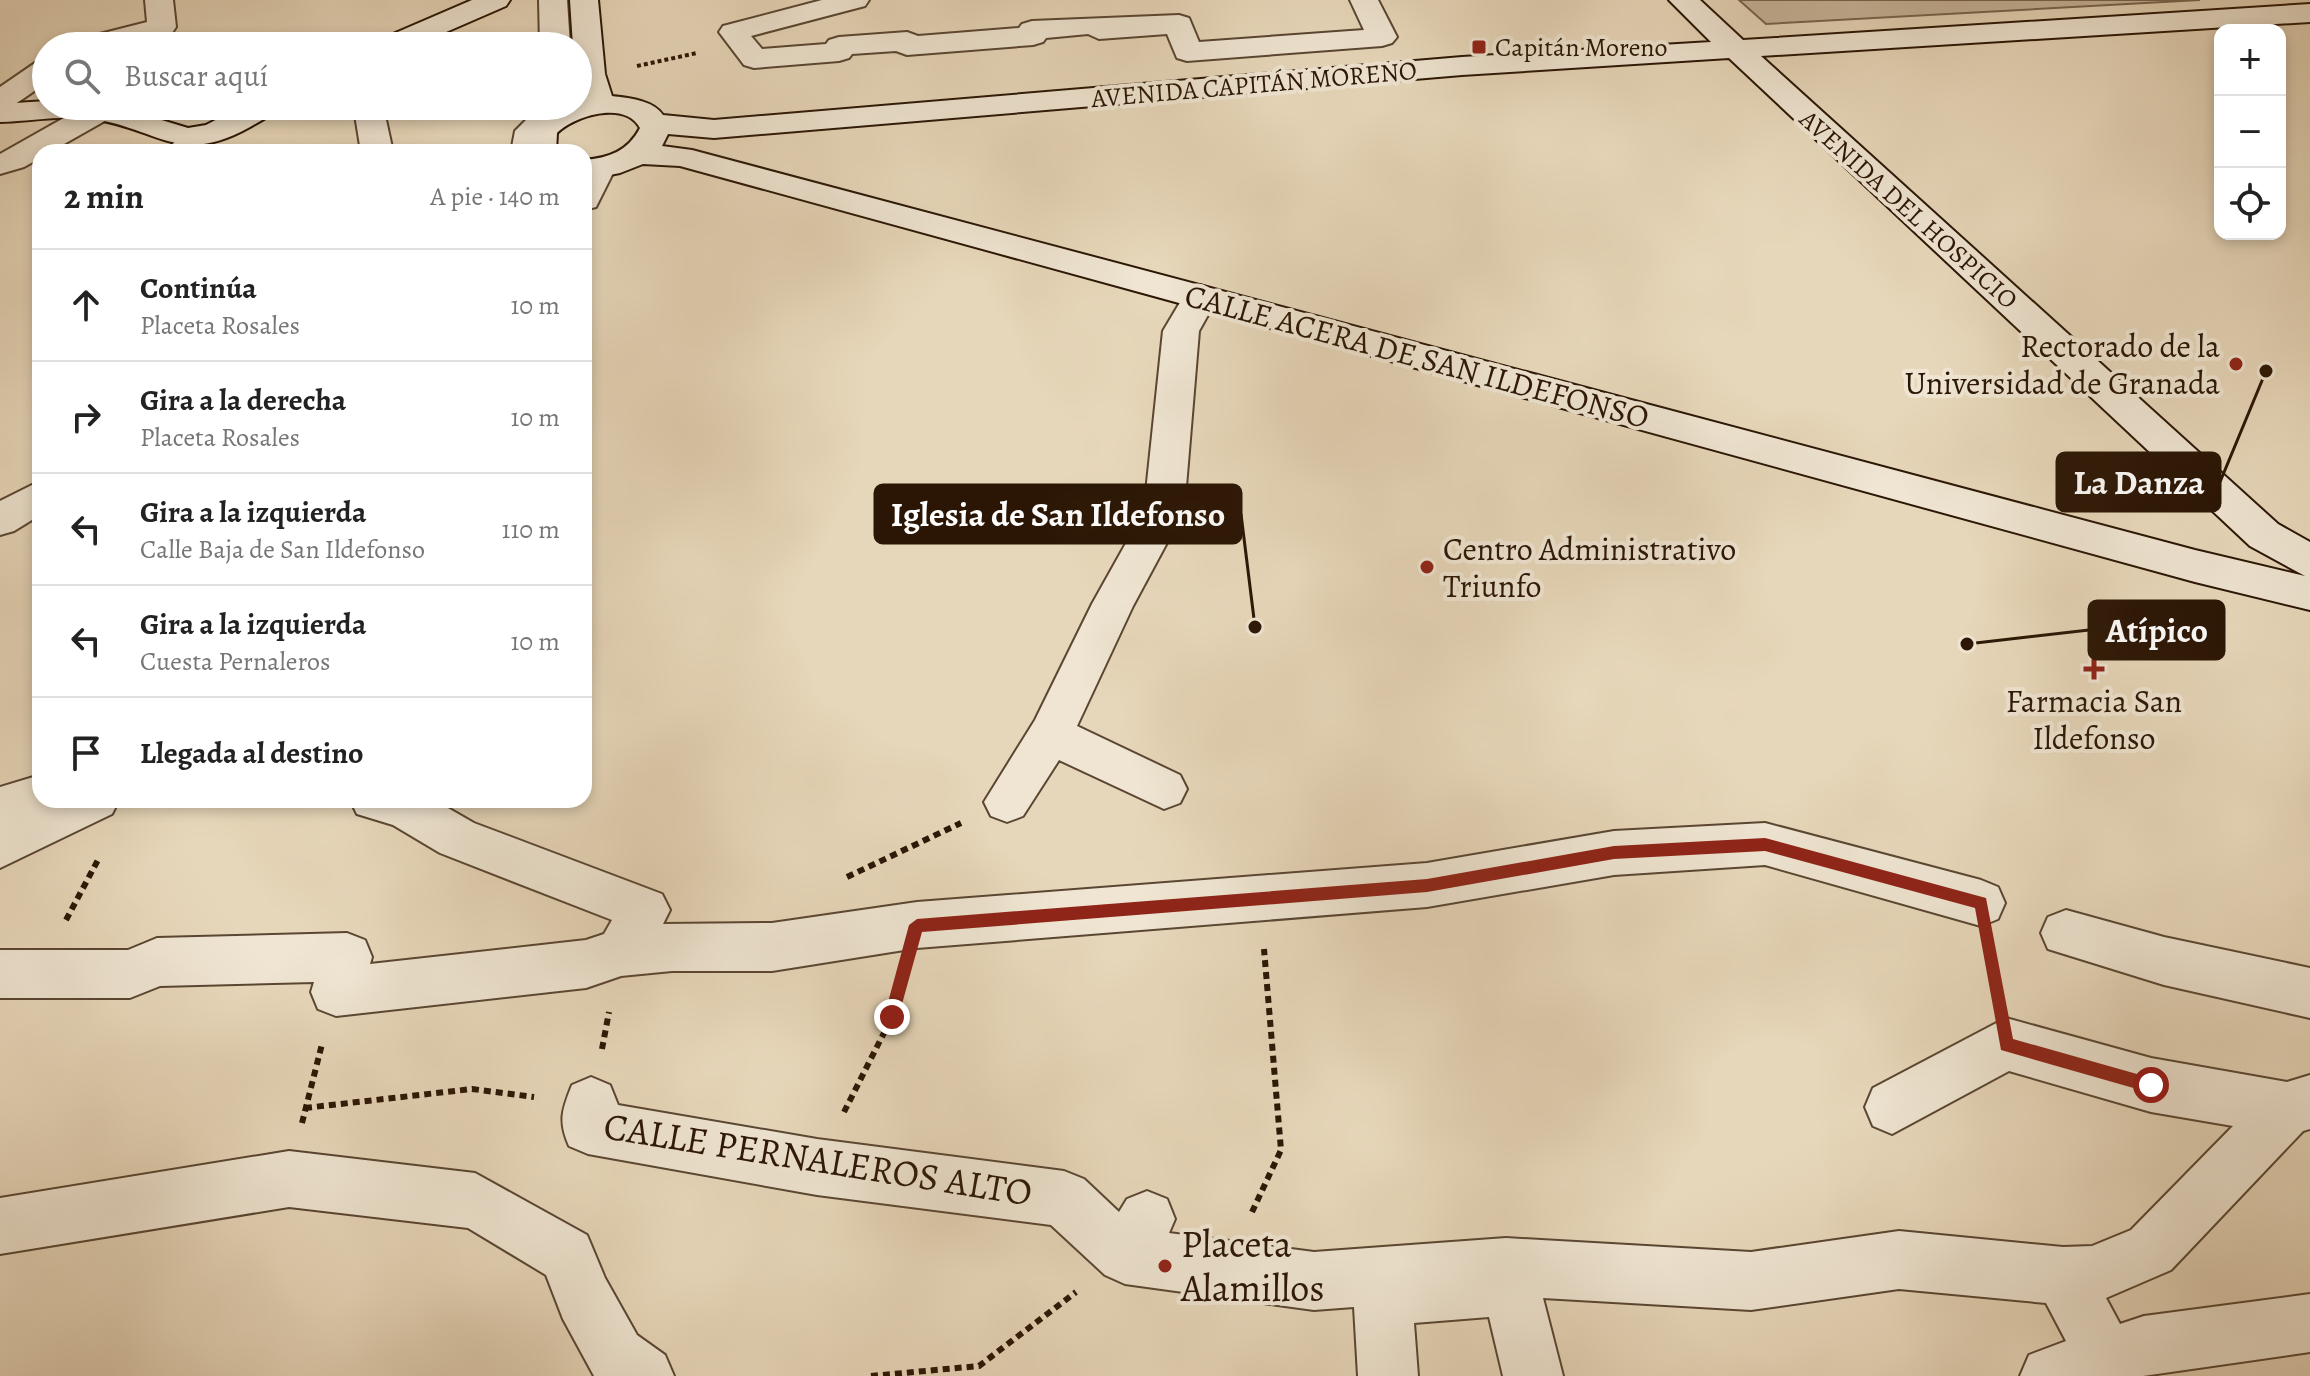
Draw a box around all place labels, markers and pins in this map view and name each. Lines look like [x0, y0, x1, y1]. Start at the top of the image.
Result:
place label: Capitán Moreno [1495, 30, 1668, 65]
marker: Capitán Moreno [1470, 38, 1488, 56]
place label: Rectorado de la Universidad de Granada [1905, 324, 2220, 405]
marker: Rectorado de la Universidad de Granada [2227, 355, 2245, 373]
callout: La Danza [2057, 453, 2220, 511]
callout: Iglesia de San Ildefonso [875, 485, 1241, 543]
place label: Centro Administrativo Triunfo [1443, 527, 1736, 608]
marker: Centro Administrativo Triunfo [1418, 558, 1436, 576]
callout: Atípico [2089, 601, 2224, 659]
marker: Farmacia San Ildefonso [2085, 660, 2103, 678]
place label: Farmacia San Ildefonso [2006, 679, 2182, 760]
place label: Placeta Alamillos [1180, 1218, 1325, 1314]
marker: Placeta Alamillos [1156, 1257, 1174, 1275]

